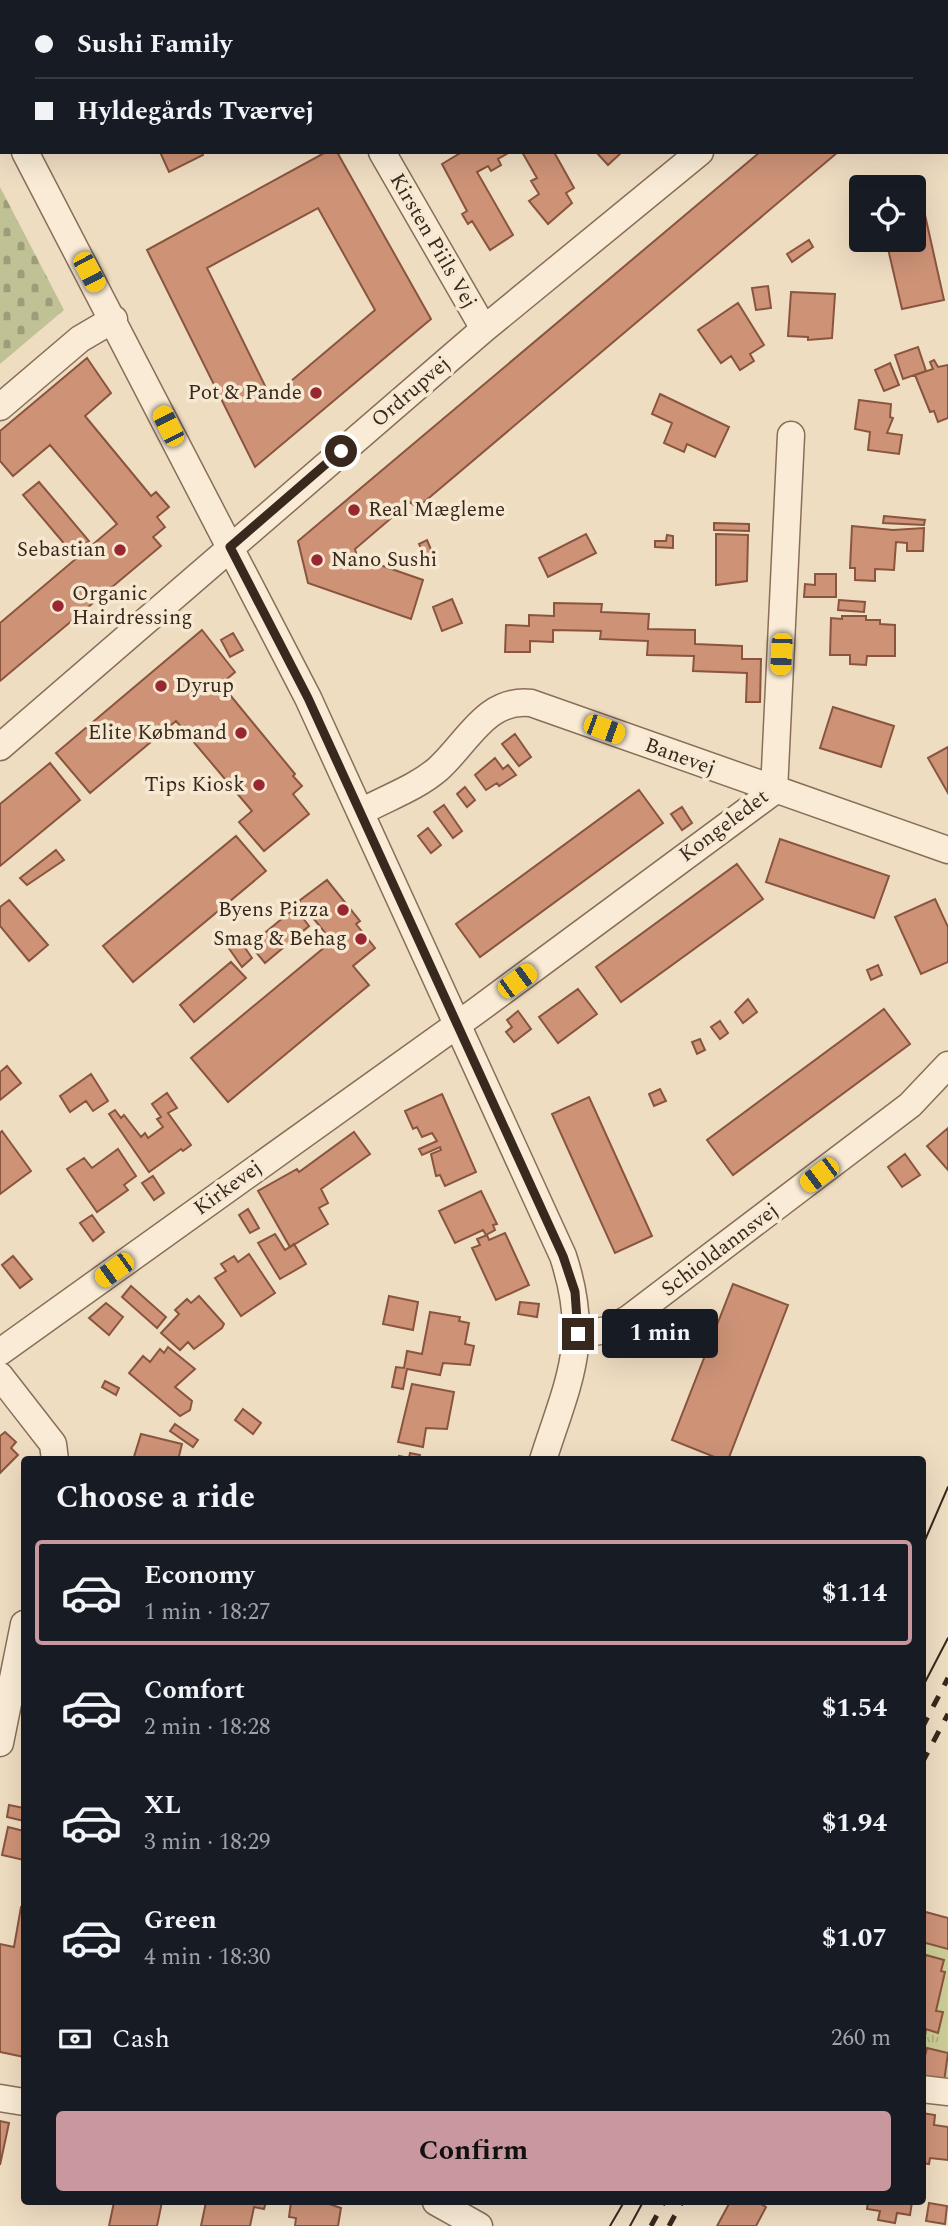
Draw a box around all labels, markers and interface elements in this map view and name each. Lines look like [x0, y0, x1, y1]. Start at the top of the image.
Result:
text: Sushi Family [77, 24, 232, 64]
text: Hyldegårds Tværvej [77, 91, 314, 131]
street label: Kirsten Piils Vej [381, 167, 485, 315]
map controls [849, 175, 926, 252]
button: locate [849, 175, 926, 252]
car [70, 249, 109, 295]
street label: Ordrupvej [364, 348, 458, 436]
place label: Pot & Pande [188, 377, 302, 409]
marker: Pot & Pande [308, 385, 324, 401]
car [150, 403, 187, 449]
route start [325, 435, 357, 467]
place label: Real Mægleme [368, 494, 505, 526]
marker: Real Mægleme [346, 502, 362, 518]
place label: Sebastian [17, 534, 106, 566]
marker: Sebastian [112, 542, 128, 558]
place label: Nano Sushi [331, 544, 437, 576]
marker: Nano Sushi [309, 552, 325, 568]
place label: Organic Hairdressing [72, 578, 193, 634]
marker: Organic Hairdressing [50, 598, 66, 614]
car [770, 632, 793, 676]
place label: Dyrup [175, 670, 234, 702]
marker: Dyrup [153, 678, 169, 694]
car [581, 712, 628, 746]
place label: Elite Købmand [88, 717, 227, 749]
marker: Elite Købmand [233, 725, 249, 741]
street label: Banevej [640, 729, 720, 785]
place label: Tips Kiosk [144, 769, 245, 801]
marker: Tips Kiosk [251, 777, 267, 793]
street label: Kongeledet [672, 782, 776, 870]
place label: Byens Pizza [218, 894, 330, 926]
marker: Byens Pizza [335, 902, 351, 918]
place label: Smag & Behag [213, 923, 347, 955]
marker: Smag & Behag [353, 931, 369, 947]
car [494, 960, 541, 1002]
street label: Kirkevej [187, 1152, 269, 1224]
car [796, 1154, 843, 1196]
street label: Schioldannsvej [654, 1195, 786, 1305]
car [91, 1249, 138, 1291]
callout: 1 min [602, 1310, 718, 1358]
text: 1 min [629, 1316, 691, 1351]
route end [562, 1318, 594, 1350]
text: Choose a ride [56, 1473, 255, 1522]
text: Economy [144, 1555, 254, 1595]
icon: car [60, 1561, 123, 1624]
text: $1.14 [822, 1573, 887, 1613]
text: 1 min · 18:27 [144, 1595, 271, 1630]
text: Comfort [144, 1670, 245, 1710]
icon: car [60, 1676, 123, 1739]
text: $1.54 [822, 1688, 887, 1728]
text: 2 min · 18:28 [144, 1710, 271, 1745]
text: XL [144, 1785, 181, 1825]
icon: car [60, 1791, 123, 1854]
text: $1.94 [822, 1803, 887, 1843]
text: 3 min · 18:29 [144, 1825, 271, 1860]
text: Green [144, 1900, 217, 1940]
icon: car [60, 1906, 123, 1969]
text: $1.07 [822, 1918, 887, 1958]
text: 4 min · 18:30 [144, 1940, 271, 1975]
text: Cash [112, 2019, 170, 2059]
icon: cash [56, 2020, 94, 2058]
text: 260 m [831, 2021, 891, 2056]
button: Confirm [56, 2111, 891, 2191]

